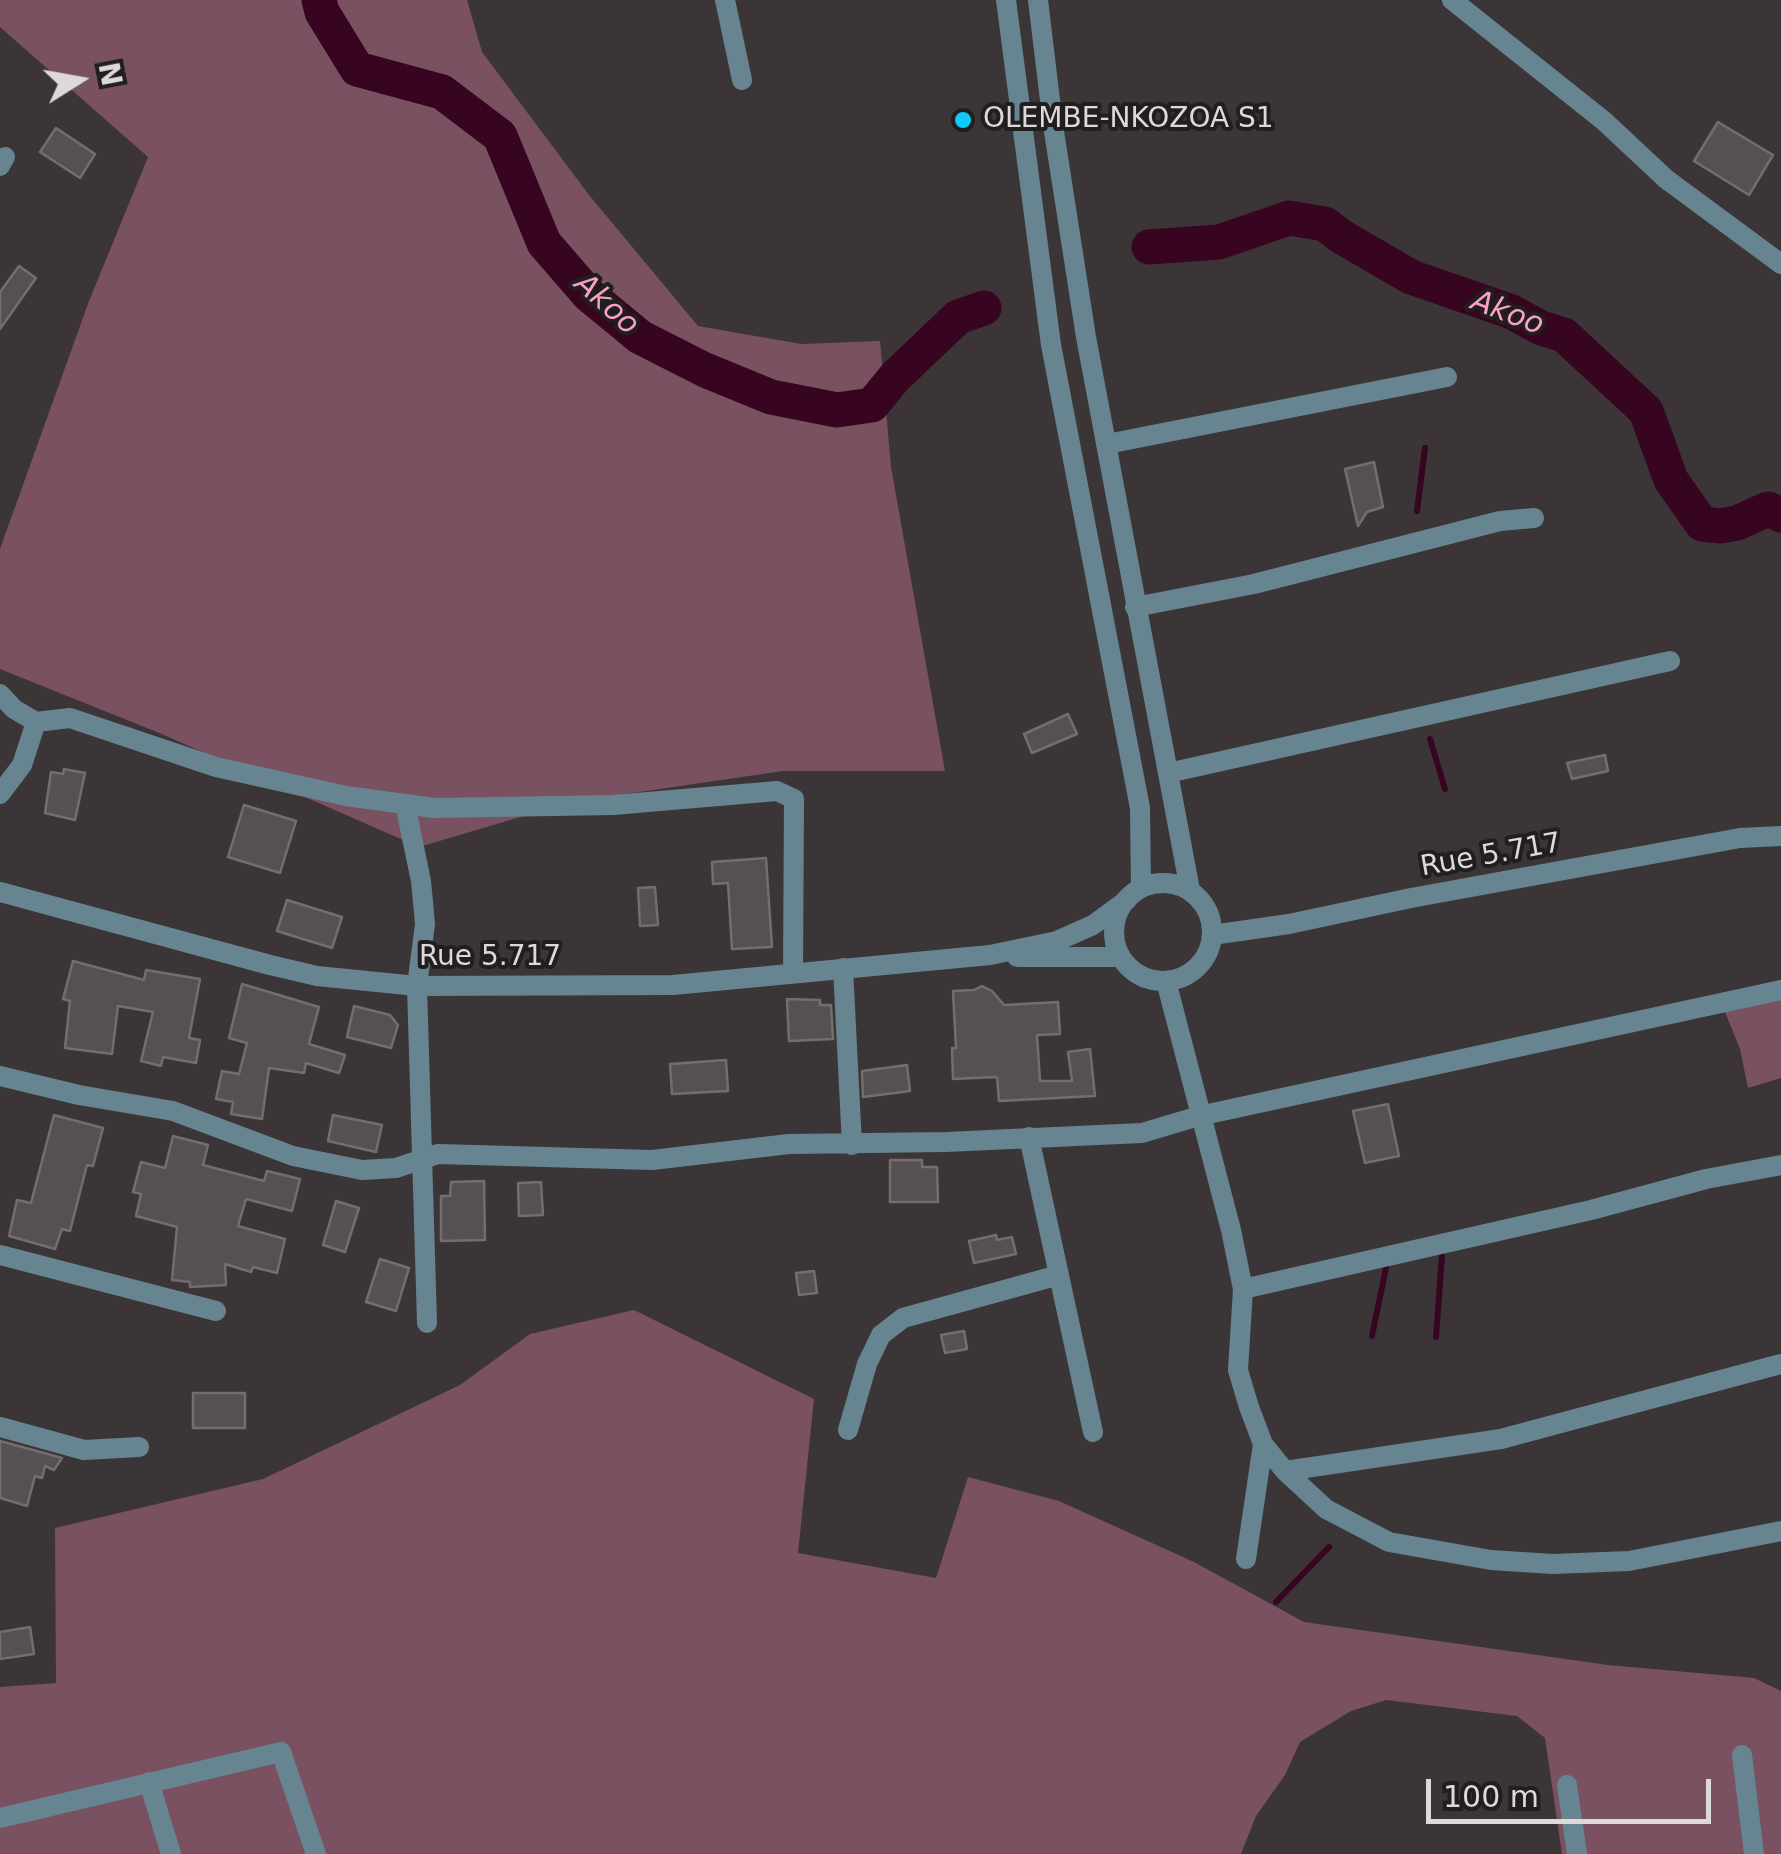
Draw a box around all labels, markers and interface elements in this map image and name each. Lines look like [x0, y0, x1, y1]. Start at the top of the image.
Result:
north arrow [30, 30, 130, 130]
text: N [92, 60, 128, 89]
place label: OLEMBE-NKOZOA S1 [983, 103, 1274, 137]
marker: OLEMBE-NKOZOA S1 [952, 109, 974, 131]
water label: Akoo [566, 267, 646, 343]
water label: Akoo [1466, 284, 1548, 344]
street label: Rue 5.717 [1418, 827, 1564, 885]
street label: Rue 5.717 [419, 941, 561, 975]
scale bar [1431, 1759, 1716, 1821]
text: 100 m [1443, 1779, 1539, 1814]

